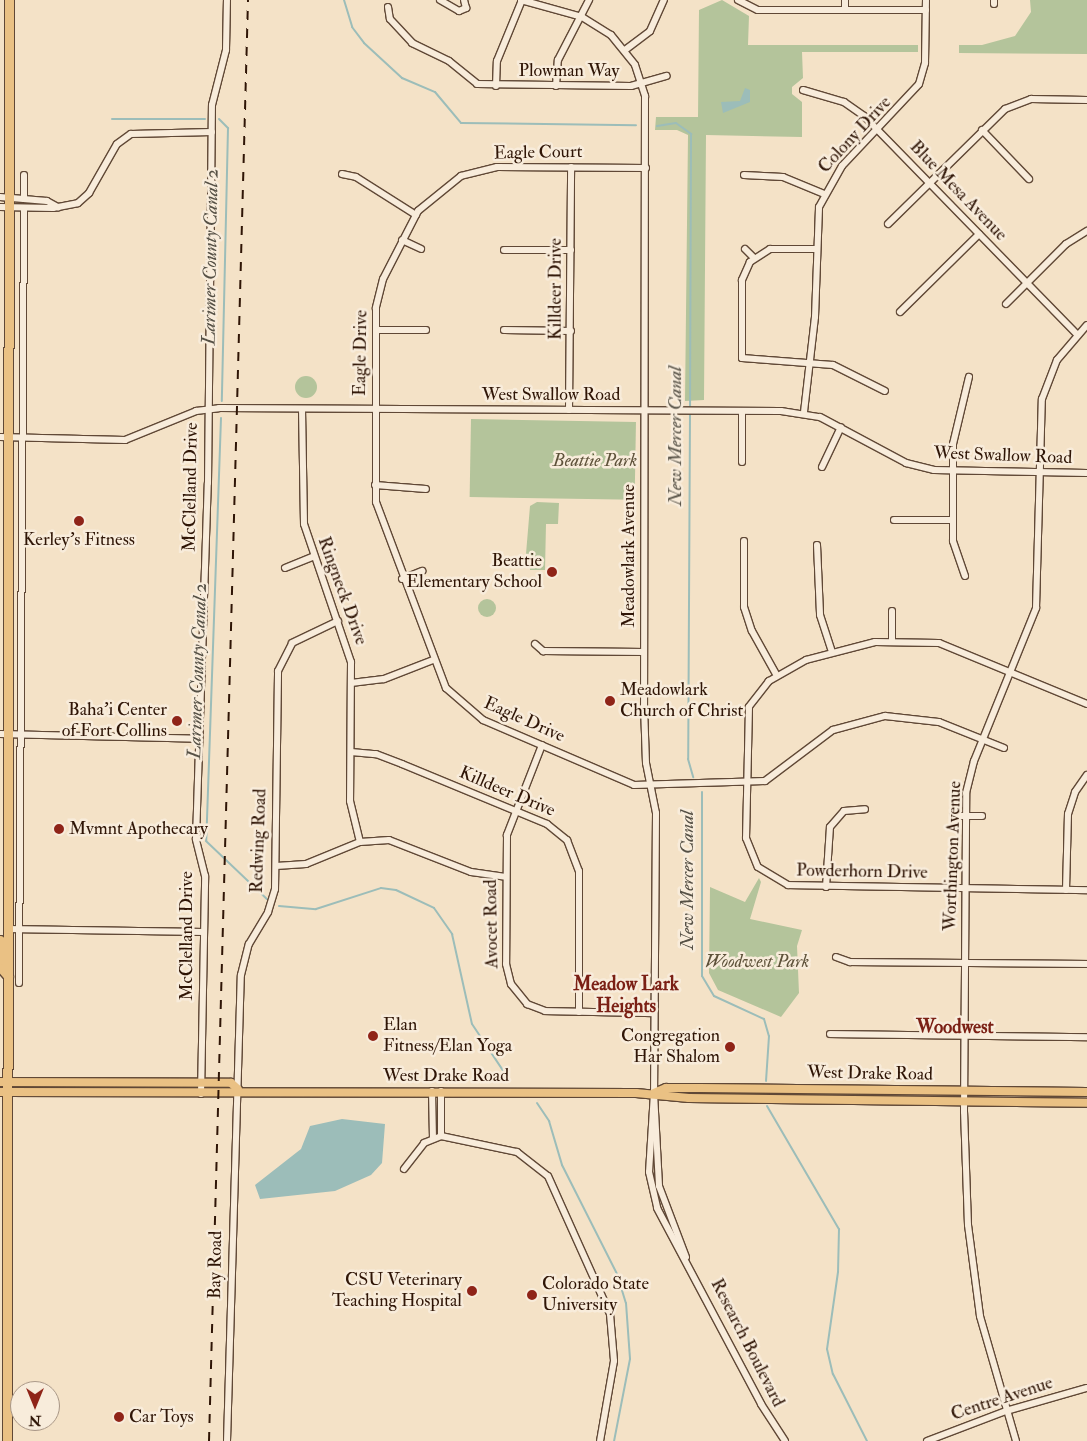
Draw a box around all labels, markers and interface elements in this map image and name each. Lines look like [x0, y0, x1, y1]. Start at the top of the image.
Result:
street label: Plowman Way [518, 60, 620, 82]
street label: Colony Drive [814, 92, 896, 178]
street label: Blue Mesa Avenue [905, 136, 1011, 246]
street label: Eagle Court [493, 141, 583, 165]
water label: Larimer County Canal 2 [198, 169, 224, 345]
street label: Killdeer Drive [545, 238, 567, 340]
street label: Eagle Drive [349, 310, 373, 396]
water label: New Mercer Canal [665, 366, 687, 506]
street label: West Swallow Road [482, 384, 620, 406]
street label: McClelland Drive [179, 422, 203, 552]
street label: West Swallow Road [933, 443, 1073, 469]
park label: Beattie Park [553, 450, 637, 472]
street label: Meadowlark Avenue [618, 484, 640, 628]
marker: Kerley's Fitness [73, 515, 85, 527]
place label: Kerley's Fitness [23, 529, 135, 551]
street label: Ringneck Drive [312, 534, 372, 648]
place label: Beattie Elementary School [406, 551, 542, 594]
marker: Beattie Elementary School [546, 566, 558, 578]
water label: Larimer County Canal 2 [184, 583, 212, 759]
place label: Meadowlark Church of Christ [620, 680, 743, 722]
street label: Eagle Drive [480, 693, 568, 747]
marker: Meadowlark Church of Christ [604, 695, 616, 707]
place label: Baha'i Center of Fort Collins [62, 700, 167, 742]
marker: Baha'i Center of Fort Collins [171, 715, 183, 727]
street label: Killdeer Drive [456, 762, 558, 822]
street label: Worthington Avenue [940, 781, 966, 931]
street label: Redwing Road [246, 788, 272, 894]
water label: New Mercer Canal [677, 810, 699, 950]
place label: Mvmnt Apothecary [69, 818, 208, 840]
marker: Mvmnt Apothecary [53, 823, 65, 835]
street label: Powderhorn Drive [796, 860, 928, 884]
street label: McClelland Drive [176, 871, 198, 1001]
street label: Avocet Road [480, 879, 504, 969]
park label: Woodwest Park [705, 951, 809, 973]
district label: Meadow Lark Heights [573, 974, 679, 1018]
place label: Elan Fitness/Elan Yoga [383, 1015, 512, 1058]
district label: Woodwest [916, 1017, 994, 1039]
place label: Congregation Har Shalom [621, 1026, 720, 1068]
marker: Elan Fitness/Elan Yoga [367, 1030, 379, 1042]
marker: Congregation Har Shalom [724, 1041, 736, 1053]
street label: West Drake Road [807, 1062, 933, 1086]
street label: West Drake Road [383, 1065, 509, 1087]
street label: Bay Road [205, 1231, 227, 1299]
place label: CSU Veterinary Teaching Hospital [332, 1270, 462, 1312]
place label: Colorado State University [542, 1274, 649, 1316]
street label: Research Boulevard [705, 1275, 789, 1411]
marker: CSU Veterinary Teaching Hospital [466, 1285, 478, 1297]
marker: Colorado State University [526, 1289, 538, 1301]
street label: Centre Avenue [948, 1372, 1056, 1426]
north arrow [10, 1381, 60, 1431]
place label: Car Toys [129, 1406, 194, 1428]
marker: Car Toys [113, 1411, 125, 1423]
text: N [29, 1412, 41, 1429]

